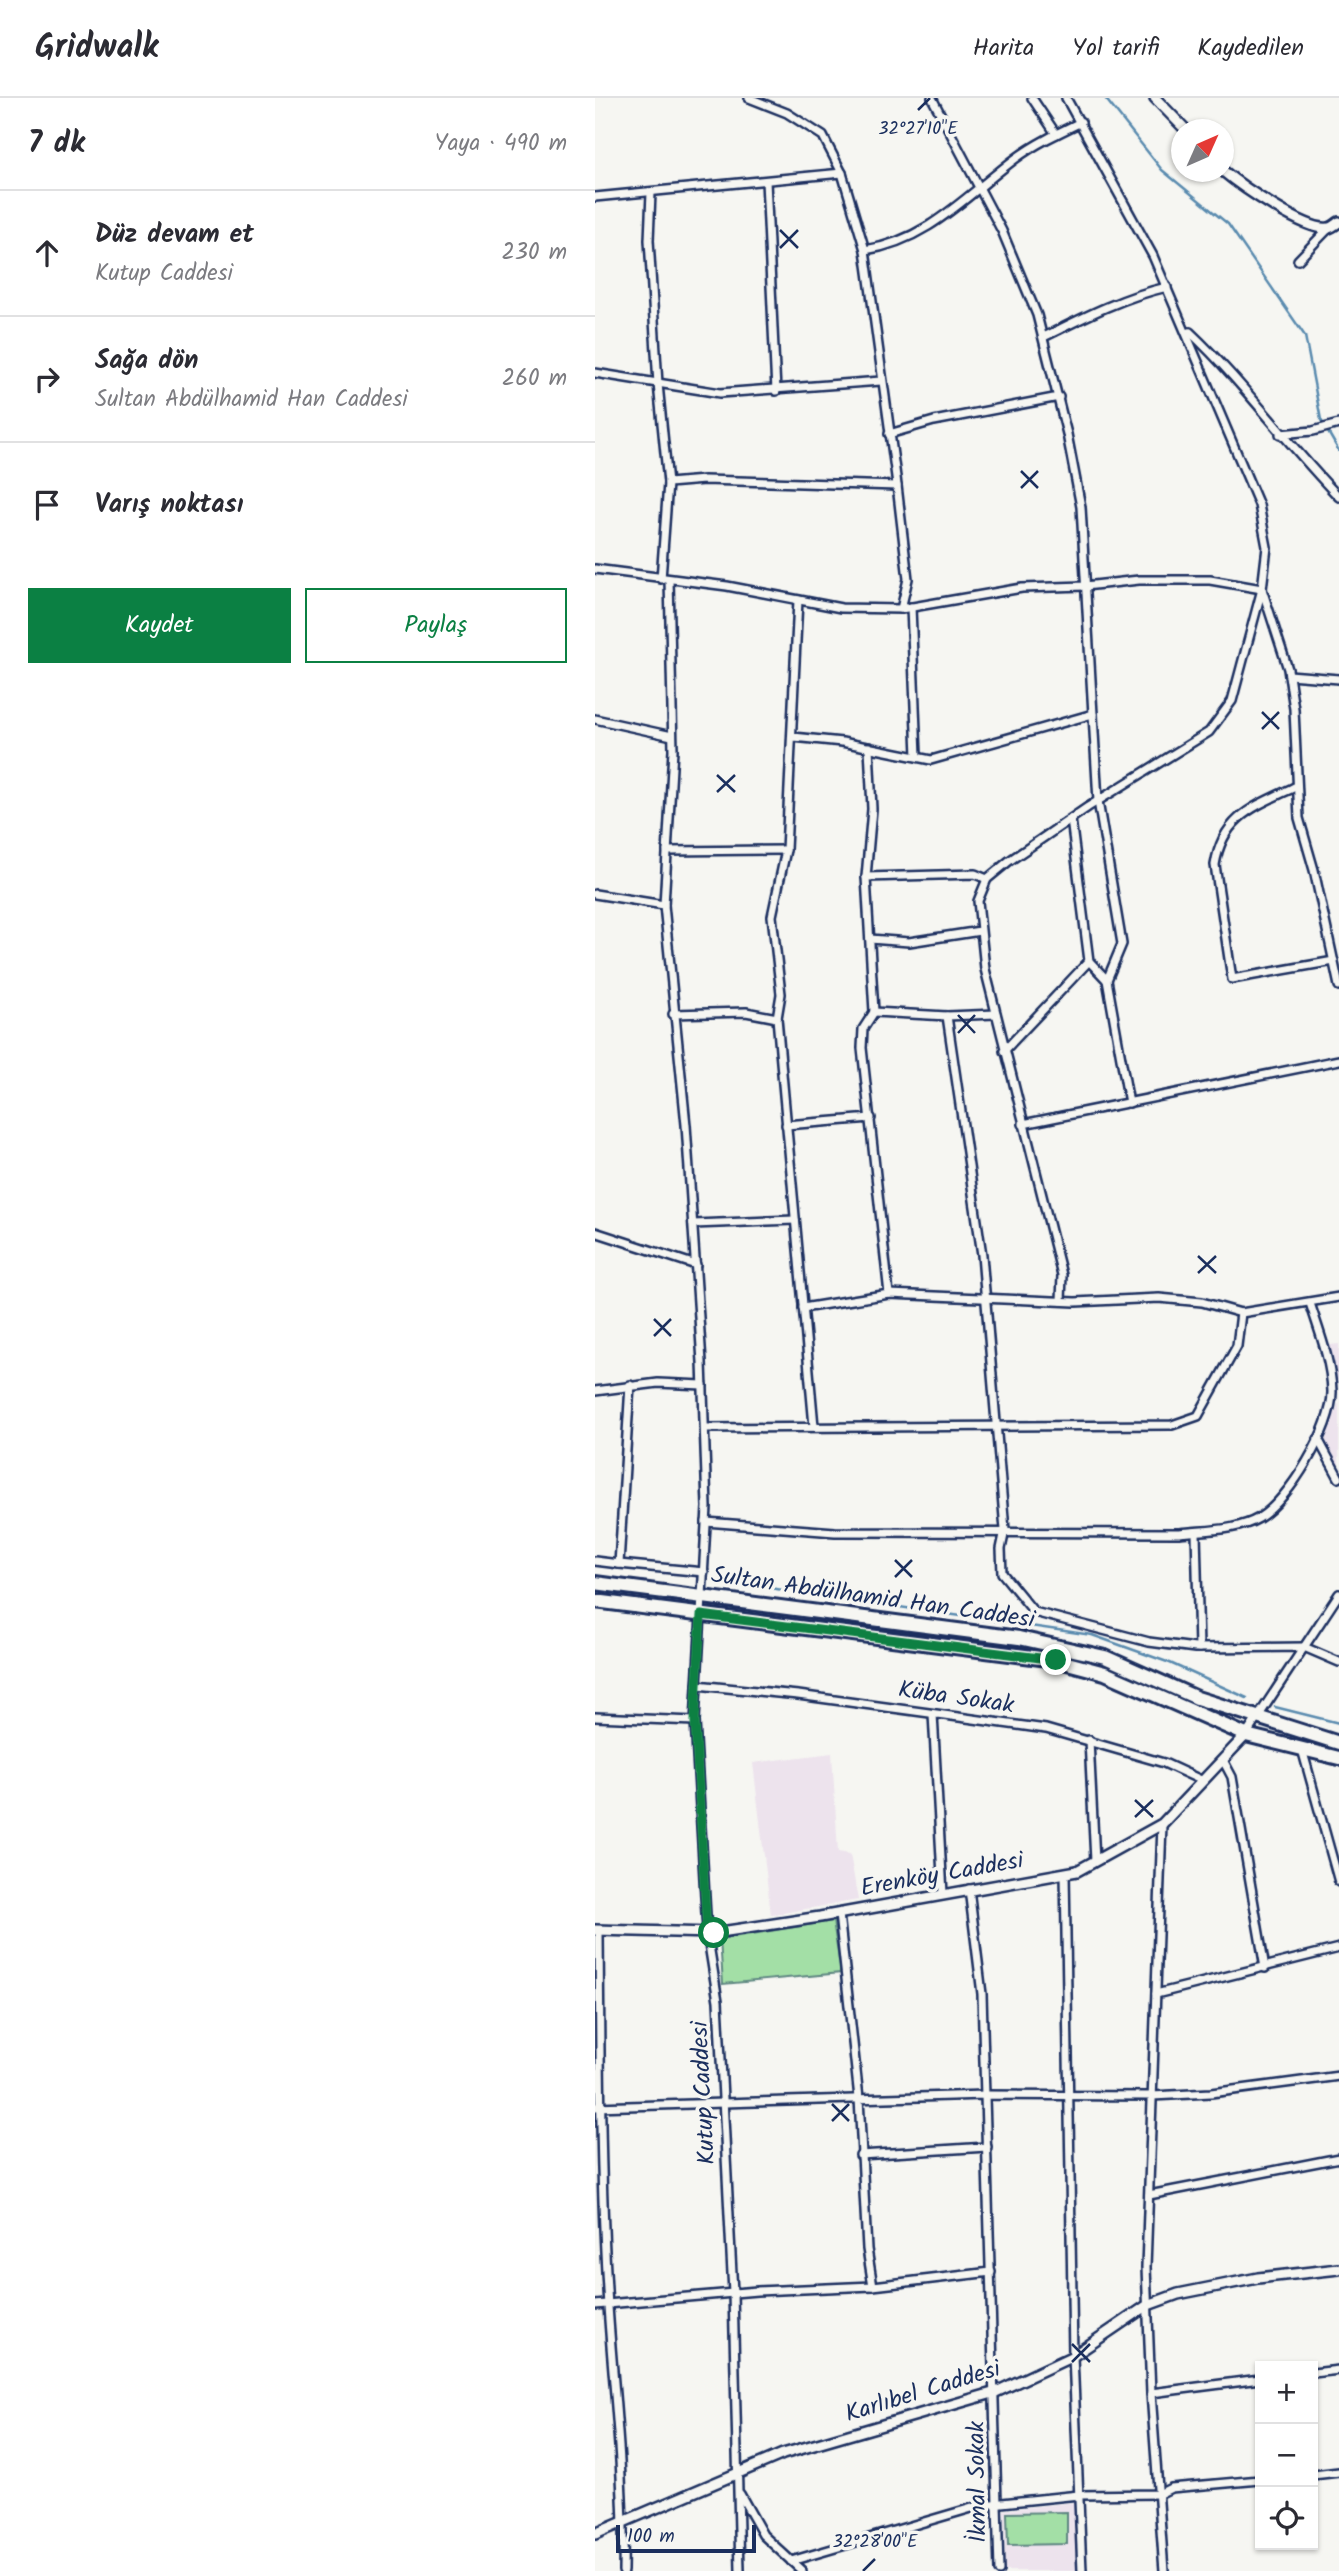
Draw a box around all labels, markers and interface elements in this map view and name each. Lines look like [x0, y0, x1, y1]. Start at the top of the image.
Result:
text: Gridwalk [35, 22, 158, 75]
text: Harita [973, 29, 1034, 68]
text: Yol tarifi [1072, 29, 1159, 68]
text: Kaydedilen [1197, 29, 1304, 68]
text: 32°27'10"E [878, 115, 958, 144]
north arrow [1171, 119, 1234, 182]
text: 7 dk [28, 120, 85, 168]
text: Yaya · 490 m [435, 126, 567, 162]
text: Düz devam et [95, 214, 254, 256]
icon: ahead [28, 234, 66, 272]
text: 230 m [501, 235, 567, 271]
text: Kutup Caddesi [95, 256, 233, 292]
text: Sağa dön [95, 340, 198, 382]
icon: right [28, 360, 66, 398]
text: 260 m [502, 361, 567, 397]
text: Sultan Abdülhamid Han Caddesi [95, 382, 408, 418]
text: Varış noktası [95, 484, 243, 526]
icon: arrive [28, 486, 66, 524]
button: Kaydet [28, 588, 291, 663]
button: Paylaş [305, 588, 567, 663]
street label: Sultan Abdülhamid Han Caddesi [709, 1556, 1039, 1640]
route end [1040, 1644, 1071, 1675]
street label: Küba Sokak [896, 1671, 1017, 1726]
street label: Erenköy Caddesi [857, 1841, 1028, 1909]
route start [698, 1917, 729, 1948]
street label: Kutup Caddesi [681, 2019, 727, 2166]
street label: Karlıbel Caddesi [840, 2349, 1007, 2434]
map controls [1255, 2361, 1318, 2550]
button: + [1255, 2361, 1318, 2424]
street label: İkmal Sokak [957, 2420, 999, 2543]
button: − [1255, 2424, 1318, 2487]
button: locate [1255, 2487, 1318, 2550]
scale bar [616, 2522, 756, 2554]
text: 100 m [627, 2522, 675, 2552]
text: 32°28'00"E [832, 2528, 918, 2557]

